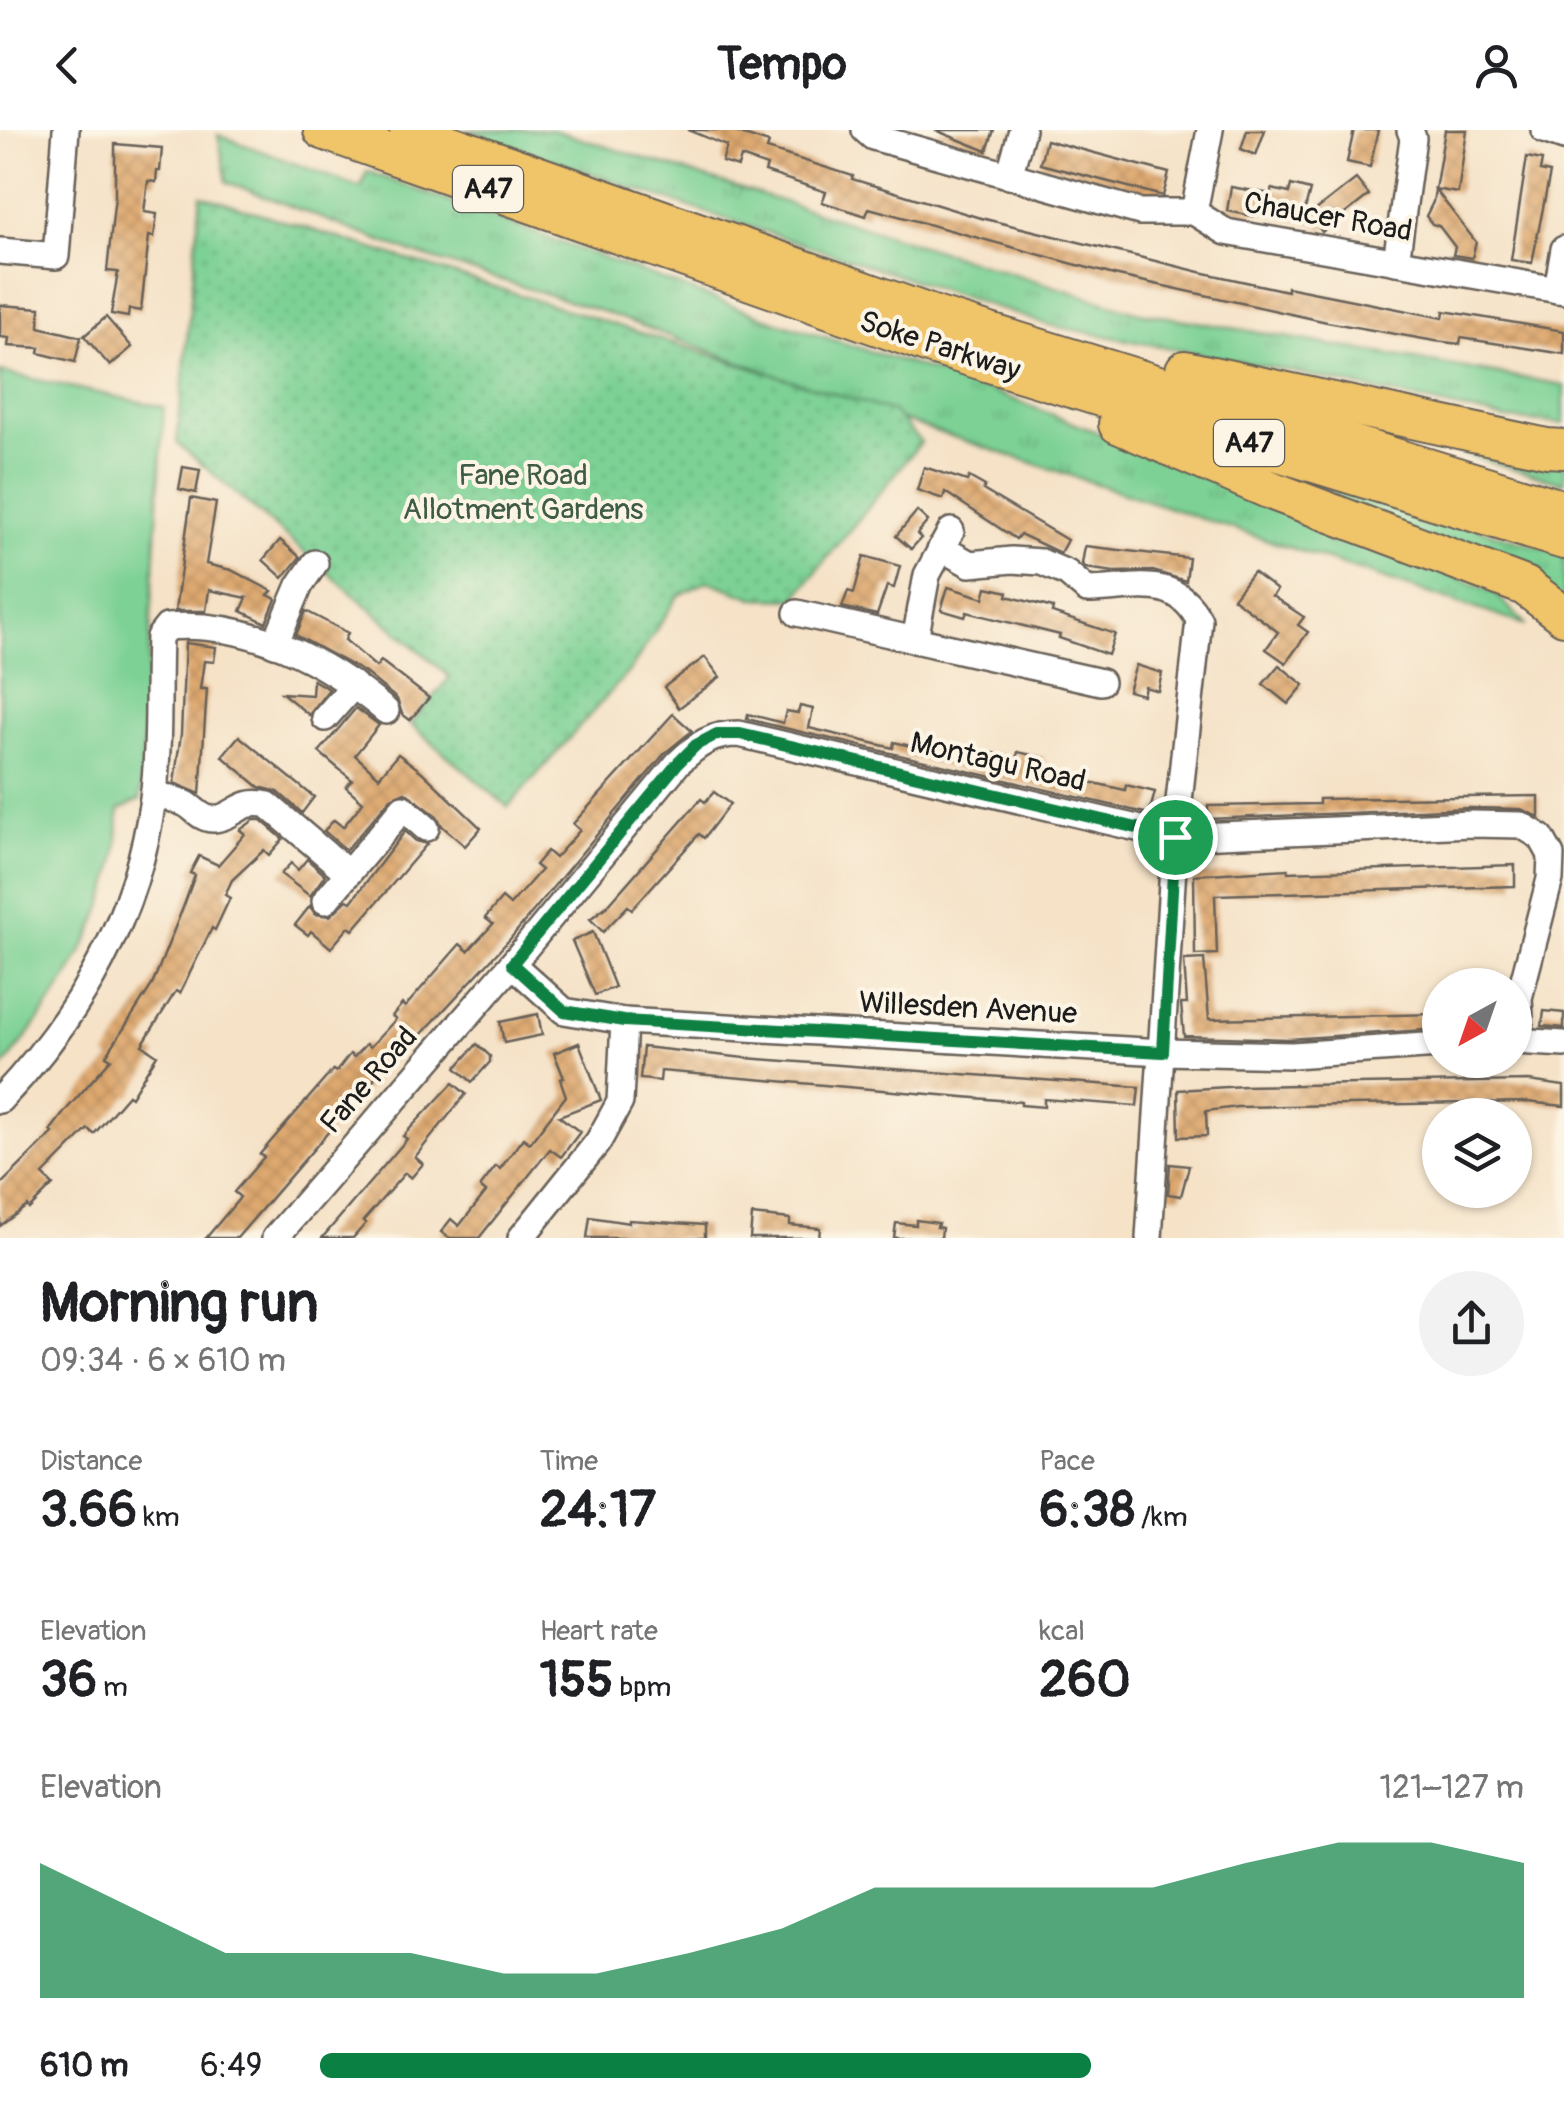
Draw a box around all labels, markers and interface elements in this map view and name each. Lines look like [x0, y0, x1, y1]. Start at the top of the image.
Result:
text: Tempo [717, 37, 847, 93]
icon: back [40, 38, 95, 93]
icon: person [1469, 38, 1524, 93]
road number: A47 [453, 166, 523, 212]
street label: Chaucer Road [1241, 184, 1415, 250]
street label: Soke Parkway [855, 303, 1025, 389]
road number: A47 [1214, 420, 1284, 466]
park label: Fane Road Allotment Gardens [403, 457, 644, 528]
street label: Montagu Road [907, 724, 1089, 800]
pin [1133, 795, 1218, 880]
icon: arrive [1148, 810, 1203, 865]
north arrow [1422, 968, 1532, 1078]
map controls [1422, 968, 1532, 1208]
street label: Willesden Avenue [858, 984, 1078, 1032]
street label: Fane Road [312, 1019, 426, 1141]
button: layers [1422, 1098, 1532, 1208]
text: Morning run [40, 1269, 318, 1338]
button: share [1419, 1271, 1524, 1376]
text: 09:34 · 6 × 610 m [40, 1341, 286, 1381]
text: Distance [40, 1444, 142, 1479]
text: Time [540, 1444, 598, 1479]
text: Pace [1039, 1444, 1095, 1479]
text: 3.66 [40, 1479, 137, 1542]
text: 24:17 [540, 1479, 656, 1542]
text: 6:38 [1039, 1479, 1135, 1542]
text: km [137, 1500, 180, 1535]
text: /km [1135, 1500, 1188, 1535]
text: Elevation [40, 1614, 147, 1649]
text: Heart rate [540, 1614, 658, 1649]
text: kcal [1039, 1614, 1085, 1649]
text: 36 [40, 1649, 97, 1712]
text: 155 [540, 1649, 613, 1712]
text: 260 [1039, 1649, 1131, 1712]
text: m [97, 1670, 128, 1705]
text: bpm [613, 1670, 671, 1705]
text: Elevation [40, 1768, 162, 1808]
text: 121–127 m [1380, 1768, 1524, 1808]
text: 610 m [40, 2046, 128, 2086]
text: 6:49 [200, 2046, 262, 2086]

